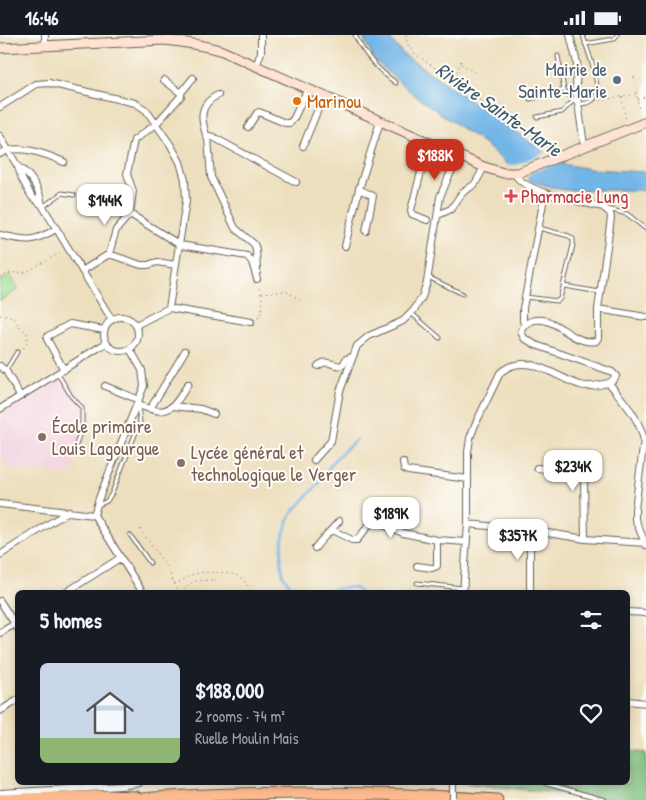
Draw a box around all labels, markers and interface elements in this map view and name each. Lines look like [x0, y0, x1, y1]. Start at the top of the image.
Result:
text: 16:46 [25, 5, 59, 31]
water label: Rivière Sainte-Marie [431, 56, 568, 163]
place label: Mairie de Sainte-Marie [518, 56, 607, 104]
marker: Mairie de Sainte-Marie [611, 74, 623, 86]
place label: Marinou [307, 88, 362, 114]
marker: Marinou [291, 95, 303, 107]
pin: $188K [400, 139, 470, 181]
text: $188K [417, 144, 453, 166]
pin: $144K [70, 183, 140, 226]
place label: Pharmacie Lung [521, 183, 629, 209]
text: $144K [88, 189, 122, 211]
marker: Pharmacie Lung [505, 190, 517, 202]
place label: École primaire Louis Lagourgue [52, 413, 160, 461]
marker: École primaire Louis Lagourgue [36, 431, 48, 443]
place label: Lycée général et technologique le Verger [191, 439, 357, 487]
pin: $234K [538, 449, 608, 492]
text: $234K [554, 455, 592, 477]
marker: Lycée général et technologique le Verger [175, 457, 187, 469]
pin: $189K [356, 497, 426, 539]
text: $189K [373, 502, 409, 524]
pin: $357K [483, 519, 553, 561]
text: $357K [499, 524, 537, 546]
text: 5 homes [40, 606, 102, 635]
icon: filters [577, 606, 605, 634]
text: $188,000 [195, 676, 264, 705]
icon: home [80, 683, 140, 743]
icon: heart [577, 699, 605, 727]
text: 2 rooms · 74 m² [195, 705, 285, 727]
text: Ruelle Moulin Mais [195, 727, 299, 749]

